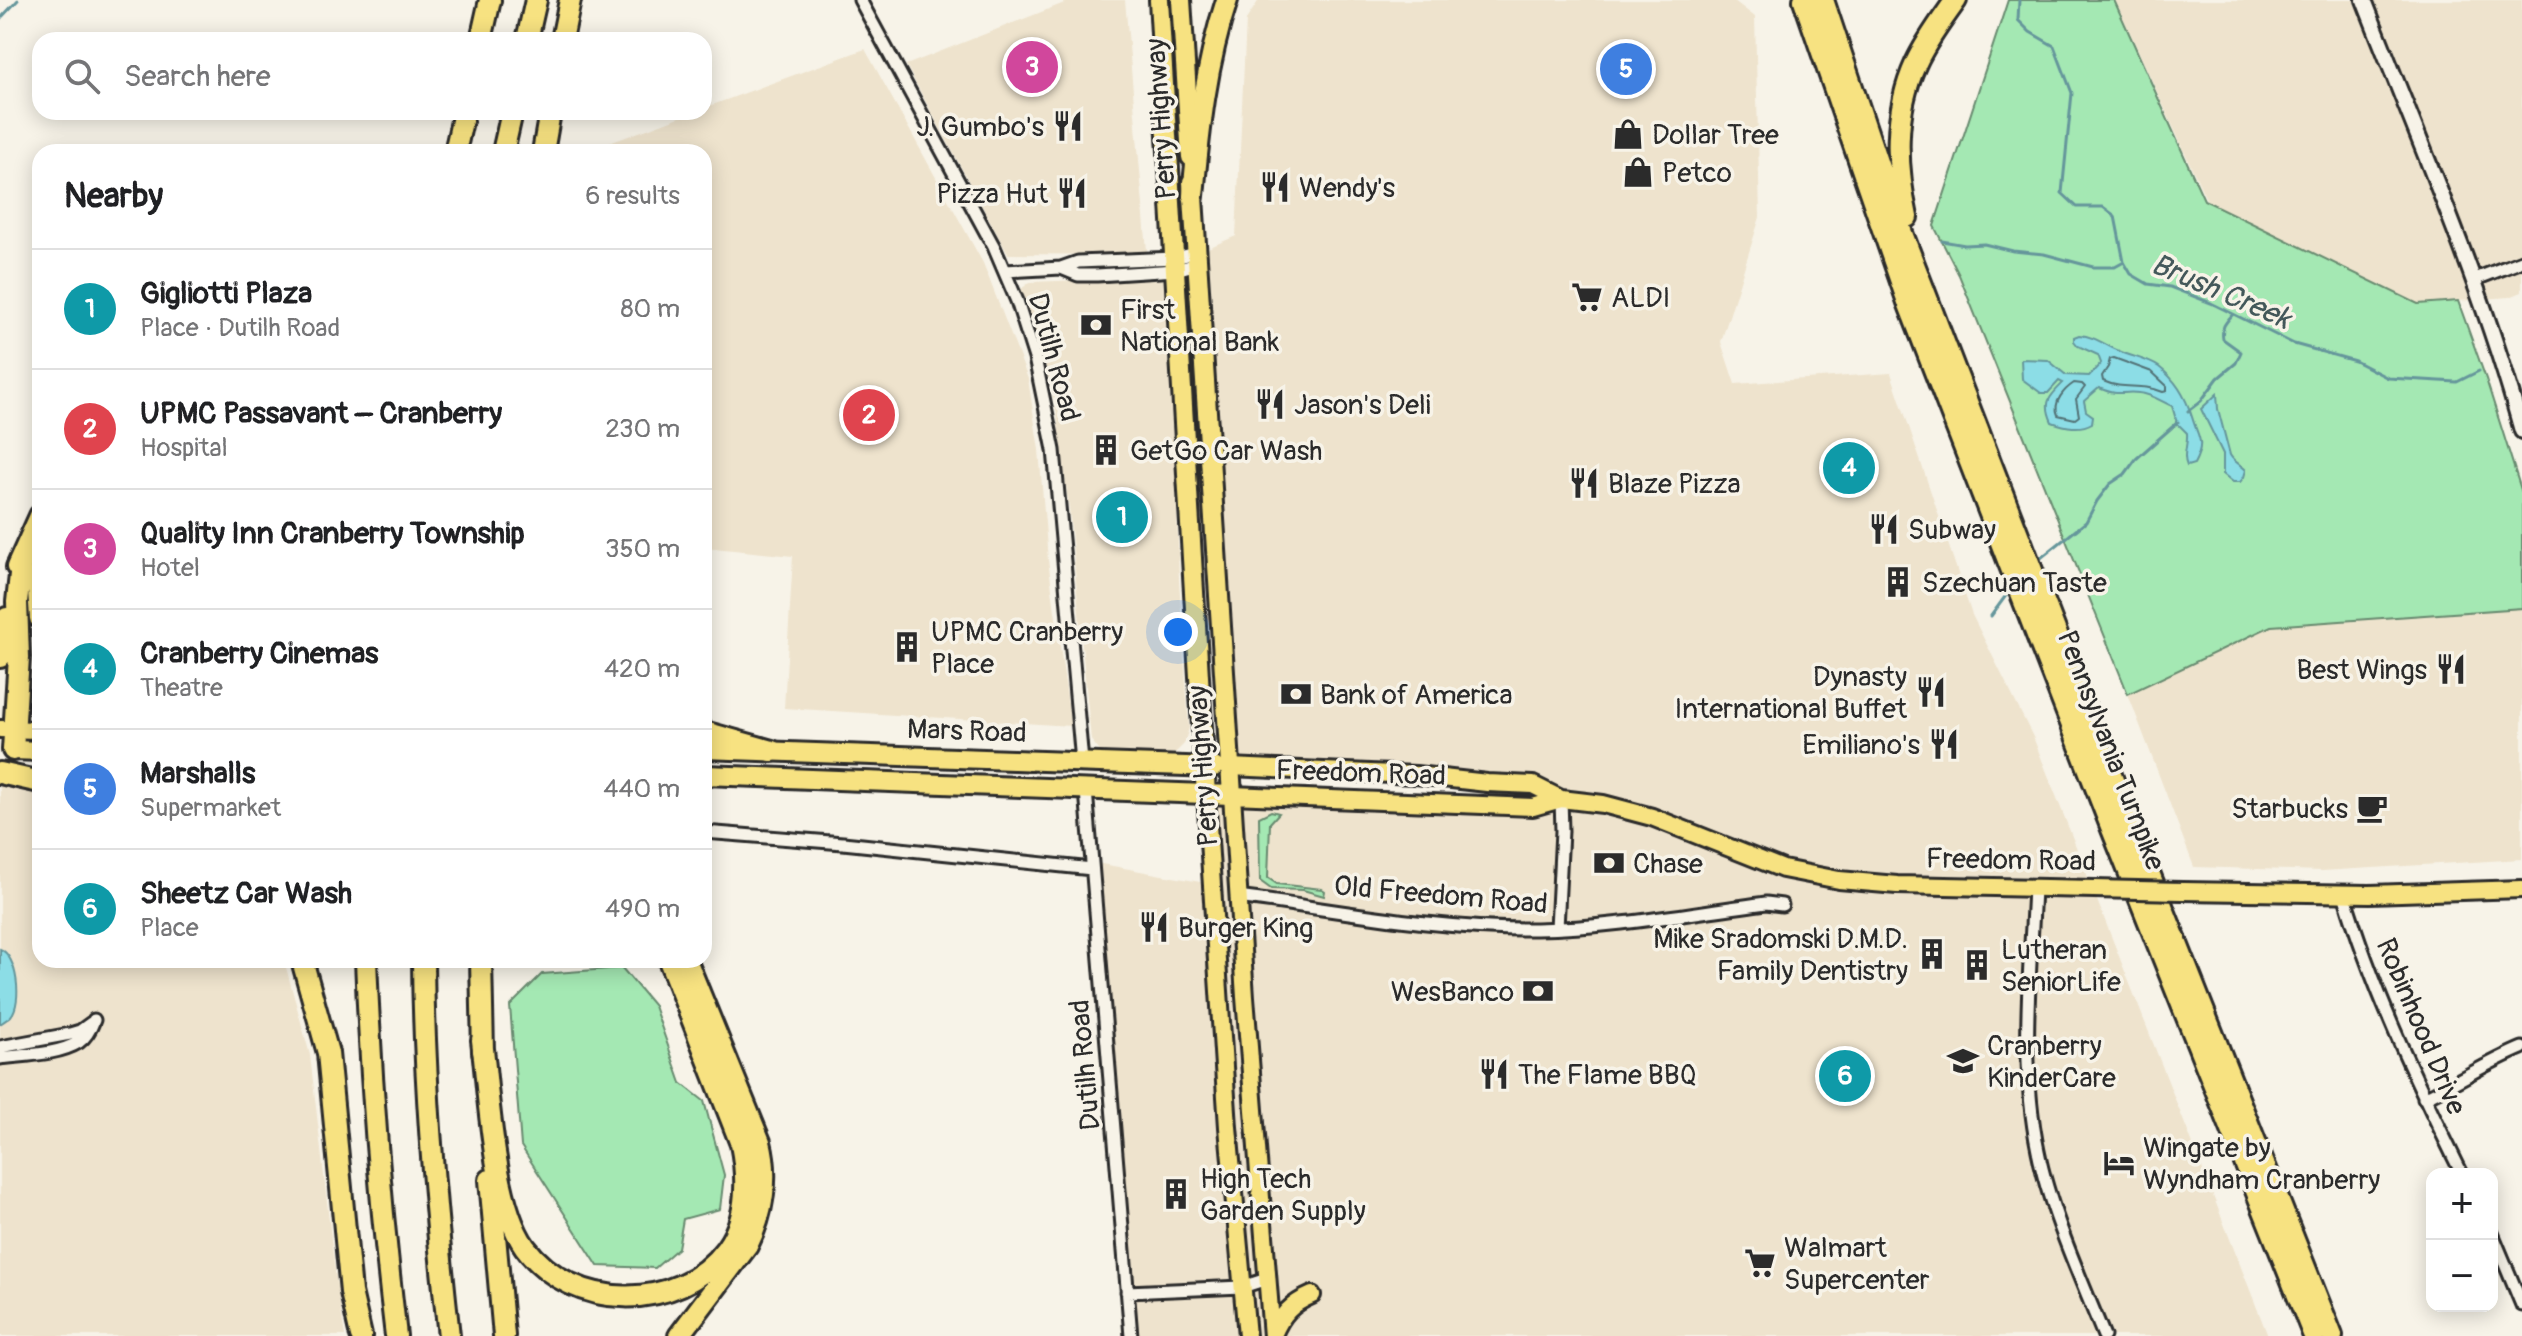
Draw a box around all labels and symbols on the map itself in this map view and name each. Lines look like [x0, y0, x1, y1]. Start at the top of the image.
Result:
pin: 3 [1006, 37, 1058, 97]
street label: Perry Highway [1138, 37, 1185, 201]
pin: 5 [1600, 39, 1652, 99]
restaurant icon: J. Gumbo's [1051, 109, 1085, 143]
place label: J. Gumbo's [916, 110, 1044, 145]
shop icon: Dollar Tree [1611, 117, 1645, 151]
place label: Dollar Tree [1652, 118, 1779, 153]
shop icon: Petco [1621, 155, 1655, 189]
place label: Petco [1662, 156, 1732, 191]
restaurant icon: Wendy's [1258, 170, 1292, 204]
place label: Wendy's [1299, 171, 1396, 206]
restaurant icon: Pizza Hut [1055, 176, 1089, 210]
place label: Pizza Hut [936, 177, 1049, 212]
water label: Brush Creek [2146, 246, 2298, 338]
supermarket icon: ALDI [1570, 280, 1604, 314]
place label: ALDI [1611, 281, 1670, 316]
street label: Dutilh Road [1020, 289, 1087, 425]
place label: First National Bank [1120, 293, 1280, 360]
bank icon: First National Bank [1079, 308, 1113, 342]
pin: 2 [843, 385, 895, 445]
restaurant icon: Jason's Deli [1253, 387, 1287, 421]
place label: Jason's Deli [1294, 388, 1431, 423]
building icon: GetGo Car Wash [1089, 433, 1123, 467]
place label: GetGo Car Wash [1130, 434, 1322, 469]
pin: 4 [1823, 438, 1875, 498]
restaurant icon: Blaze Pizza [1567, 466, 1601, 500]
place label: Blaze Pizza [1608, 467, 1741, 502]
pin: 1 [1096, 487, 1148, 547]
restaurant icon: Subway [1867, 512, 1901, 546]
place label: Subway [1908, 513, 1996, 548]
building icon: Szechuan Taste [1881, 565, 1915, 599]
place label: Szechuan Taste [1922, 566, 2107, 601]
your location [1158, 612, 1198, 652]
place label: UPMC Cranberry Place [931, 615, 1123, 682]
street label: Pennsylvania Turnpike [2049, 626, 2173, 876]
building icon: UPMC Cranberry Place [890, 630, 924, 664]
restaurant icon: Best Wings [2434, 652, 2468, 686]
place label: Best Wings [2296, 653, 2427, 688]
place label: Dynasty International Buffet [1674, 660, 1908, 727]
restaurant icon: Dynasty International Buffet [1914, 675, 1948, 709]
bank icon: Bank of America [1279, 677, 1313, 711]
place label: Bank of America [1320, 678, 1513, 713]
street label: Perry Highway [1180, 684, 1227, 848]
street label: Mars Road [906, 712, 1027, 751]
restaurant icon: Emiliano's [1927, 727, 1961, 761]
place label: Emiliano's [1802, 728, 1920, 763]
street label: Freedom Road [1275, 753, 1447, 794]
cafe icon: Starbucks [2355, 791, 2389, 825]
place label: Starbucks [2231, 792, 2348, 827]
street label: Freedom Road [1926, 842, 2096, 879]
bank icon: Chase [1592, 846, 1626, 880]
place label: Chase [1633, 847, 1703, 882]
street label: Old Freedom Road [1333, 869, 1549, 922]
restaurant icon: Burger King [1137, 910, 1171, 944]
place label: Burger King [1178, 911, 1313, 946]
place label: Mike Sradomski D.M.D. Family Dentistry [1653, 922, 1908, 989]
place label: Lutheran SeniorLife [2001, 933, 2121, 1000]
street label: Robinhood Drive [2368, 933, 2474, 1120]
building icon: Mike Sradomski D.M.D. Family Dentistry [1915, 937, 1949, 971]
building icon: Lutheran SeniorLife [1960, 948, 1994, 982]
bank icon: WesBanco [1521, 974, 1555, 1008]
place label: WesBanco [1391, 975, 1514, 1010]
street label: Dutilh Road [1062, 998, 1109, 1132]
place label: Cranberry KinderCare [1987, 1029, 2116, 1096]
school or university icon: Cranberry KinderCare [1946, 1044, 1980, 1078]
pin: 6 [1819, 1046, 1871, 1106]
restaurant icon: The Flame BBQ [1477, 1057, 1511, 1091]
place label: The Flame BBQ [1518, 1058, 1697, 1093]
place label: Wingate by Wyndham Cranberry [2143, 1131, 2380, 1198]
hotel icon: Wingate by Wyndham Cranberry [2102, 1146, 2136, 1180]
place label: High Tech Garden Supply [1200, 1162, 1366, 1229]
building icon: High Tech Garden Supply [1159, 1177, 1193, 1211]
place label: Walmart Supercenter [1784, 1231, 1930, 1298]
supermarket icon: Walmart Supercenter [1743, 1246, 1777, 1280]

